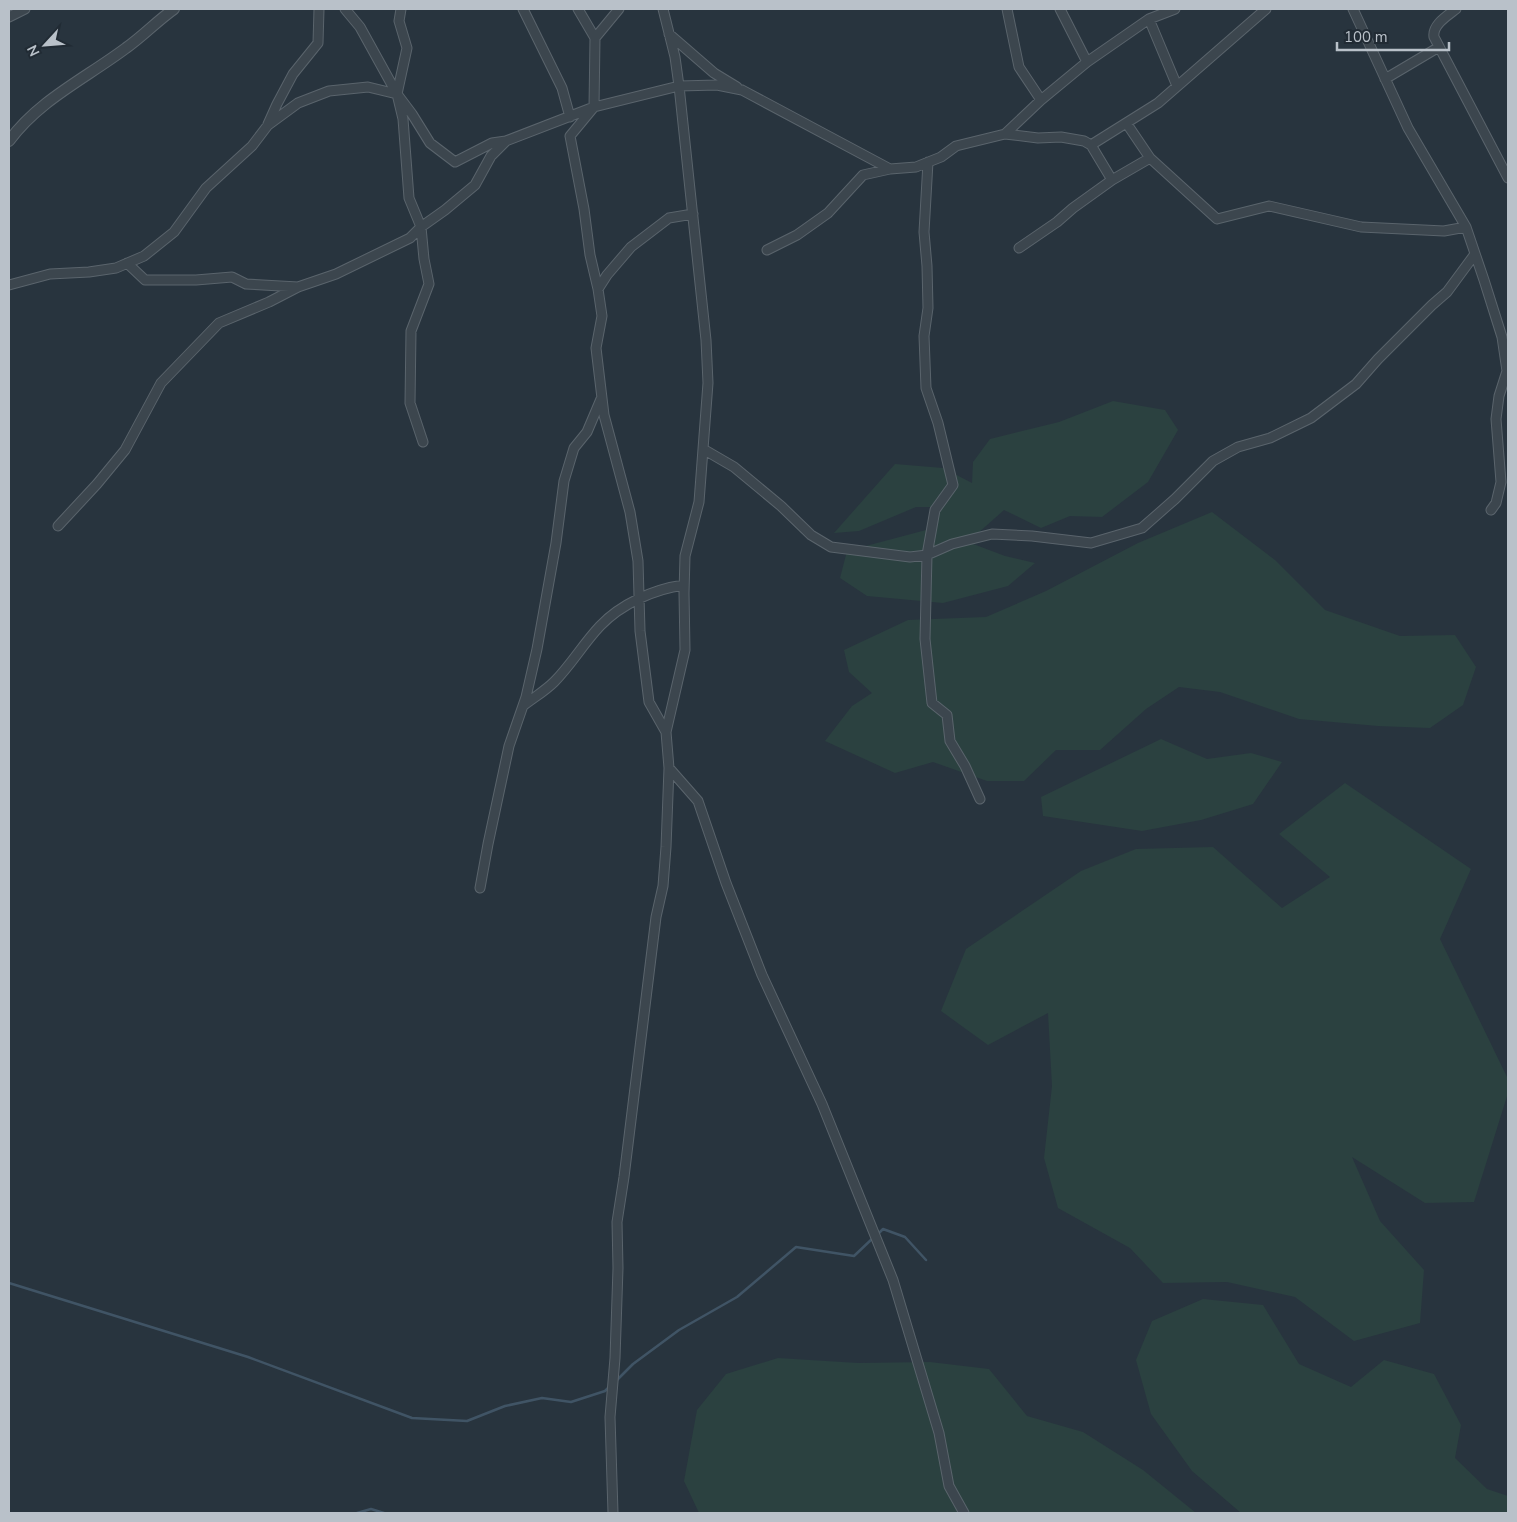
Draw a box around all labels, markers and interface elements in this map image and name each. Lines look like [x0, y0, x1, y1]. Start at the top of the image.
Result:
north arrow [20, 20, 70, 70]
scale bar [1337, 20, 1450, 52]
text: 100 m [1344, 27, 1388, 47]
text: N [23, 42, 45, 59]

